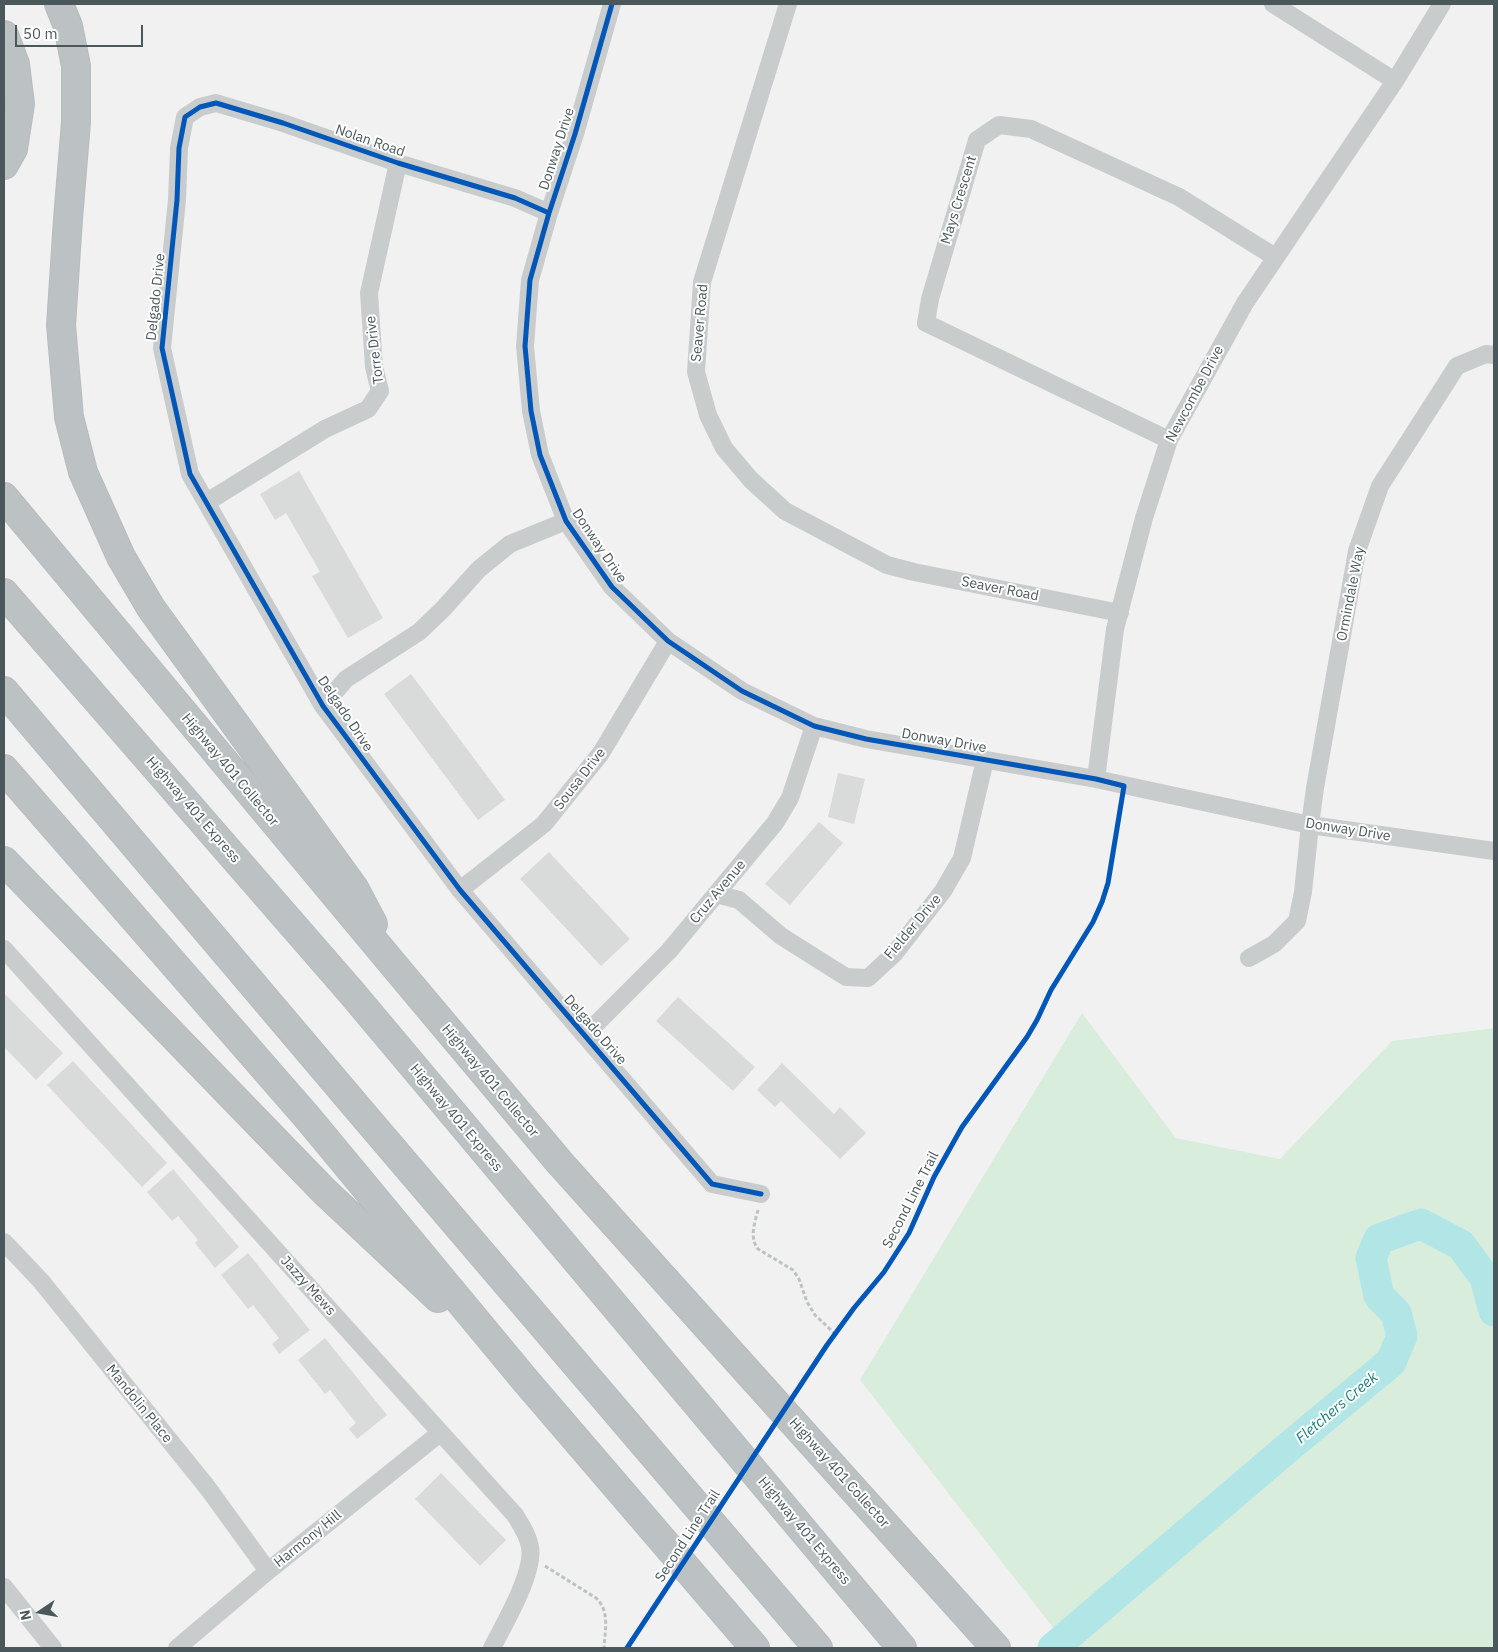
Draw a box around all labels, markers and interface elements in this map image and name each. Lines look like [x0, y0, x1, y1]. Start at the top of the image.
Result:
scale bar [18, 15, 145, 47]
text: 50 m [23, 24, 58, 43]
street label: Donway Drive [536, 106, 578, 192]
street label: Nolan Road [333, 121, 407, 161]
street label: Mays Crescent [938, 154, 980, 246]
street label: Delgado Drive [143, 253, 169, 341]
street label: Seaver Road [688, 283, 712, 363]
street label: Torre Drive [362, 315, 388, 385]
street label: Newcombe Drive [1163, 343, 1227, 445]
street label: Donway Drive [568, 506, 630, 586]
street label: Ormindale Way [1334, 545, 1368, 643]
street label: Seaver Road [960, 573, 1040, 605]
street label: Delgado Drive [314, 673, 376, 755]
street label: Highway 401 Collector [178, 710, 282, 830]
street label: Donway Drive [900, 725, 988, 757]
street label: Sousa Drive [551, 745, 609, 813]
street label: Highway 401 Express [142, 753, 244, 867]
street label: Donway Drive [1304, 815, 1392, 845]
street label: Cruz Avenue [686, 857, 750, 927]
street label: Fielder Drive [881, 891, 945, 963]
street label: Delgado Drive [560, 991, 630, 1069]
street label: Highway 401 Collector [438, 1021, 542, 1141]
street label: Highway 401 Express [406, 1061, 506, 1175]
street label: Second Line Trail [879, 1149, 943, 1251]
street label: Jazzy Mews [277, 1253, 339, 1319]
street label: Mandolin Place [102, 1362, 176, 1446]
water label: Fletchers Creek [1292, 1368, 1382, 1448]
street label: Highway 401 Collector [785, 1415, 893, 1531]
street label: Highway 401 Express [754, 1474, 854, 1588]
street label: Second Line Trail [652, 1487, 724, 1585]
street label: Harmony Hill [271, 1507, 345, 1571]
north arrow [15, 1587, 65, 1637]
text: N [15, 1608, 35, 1622]

